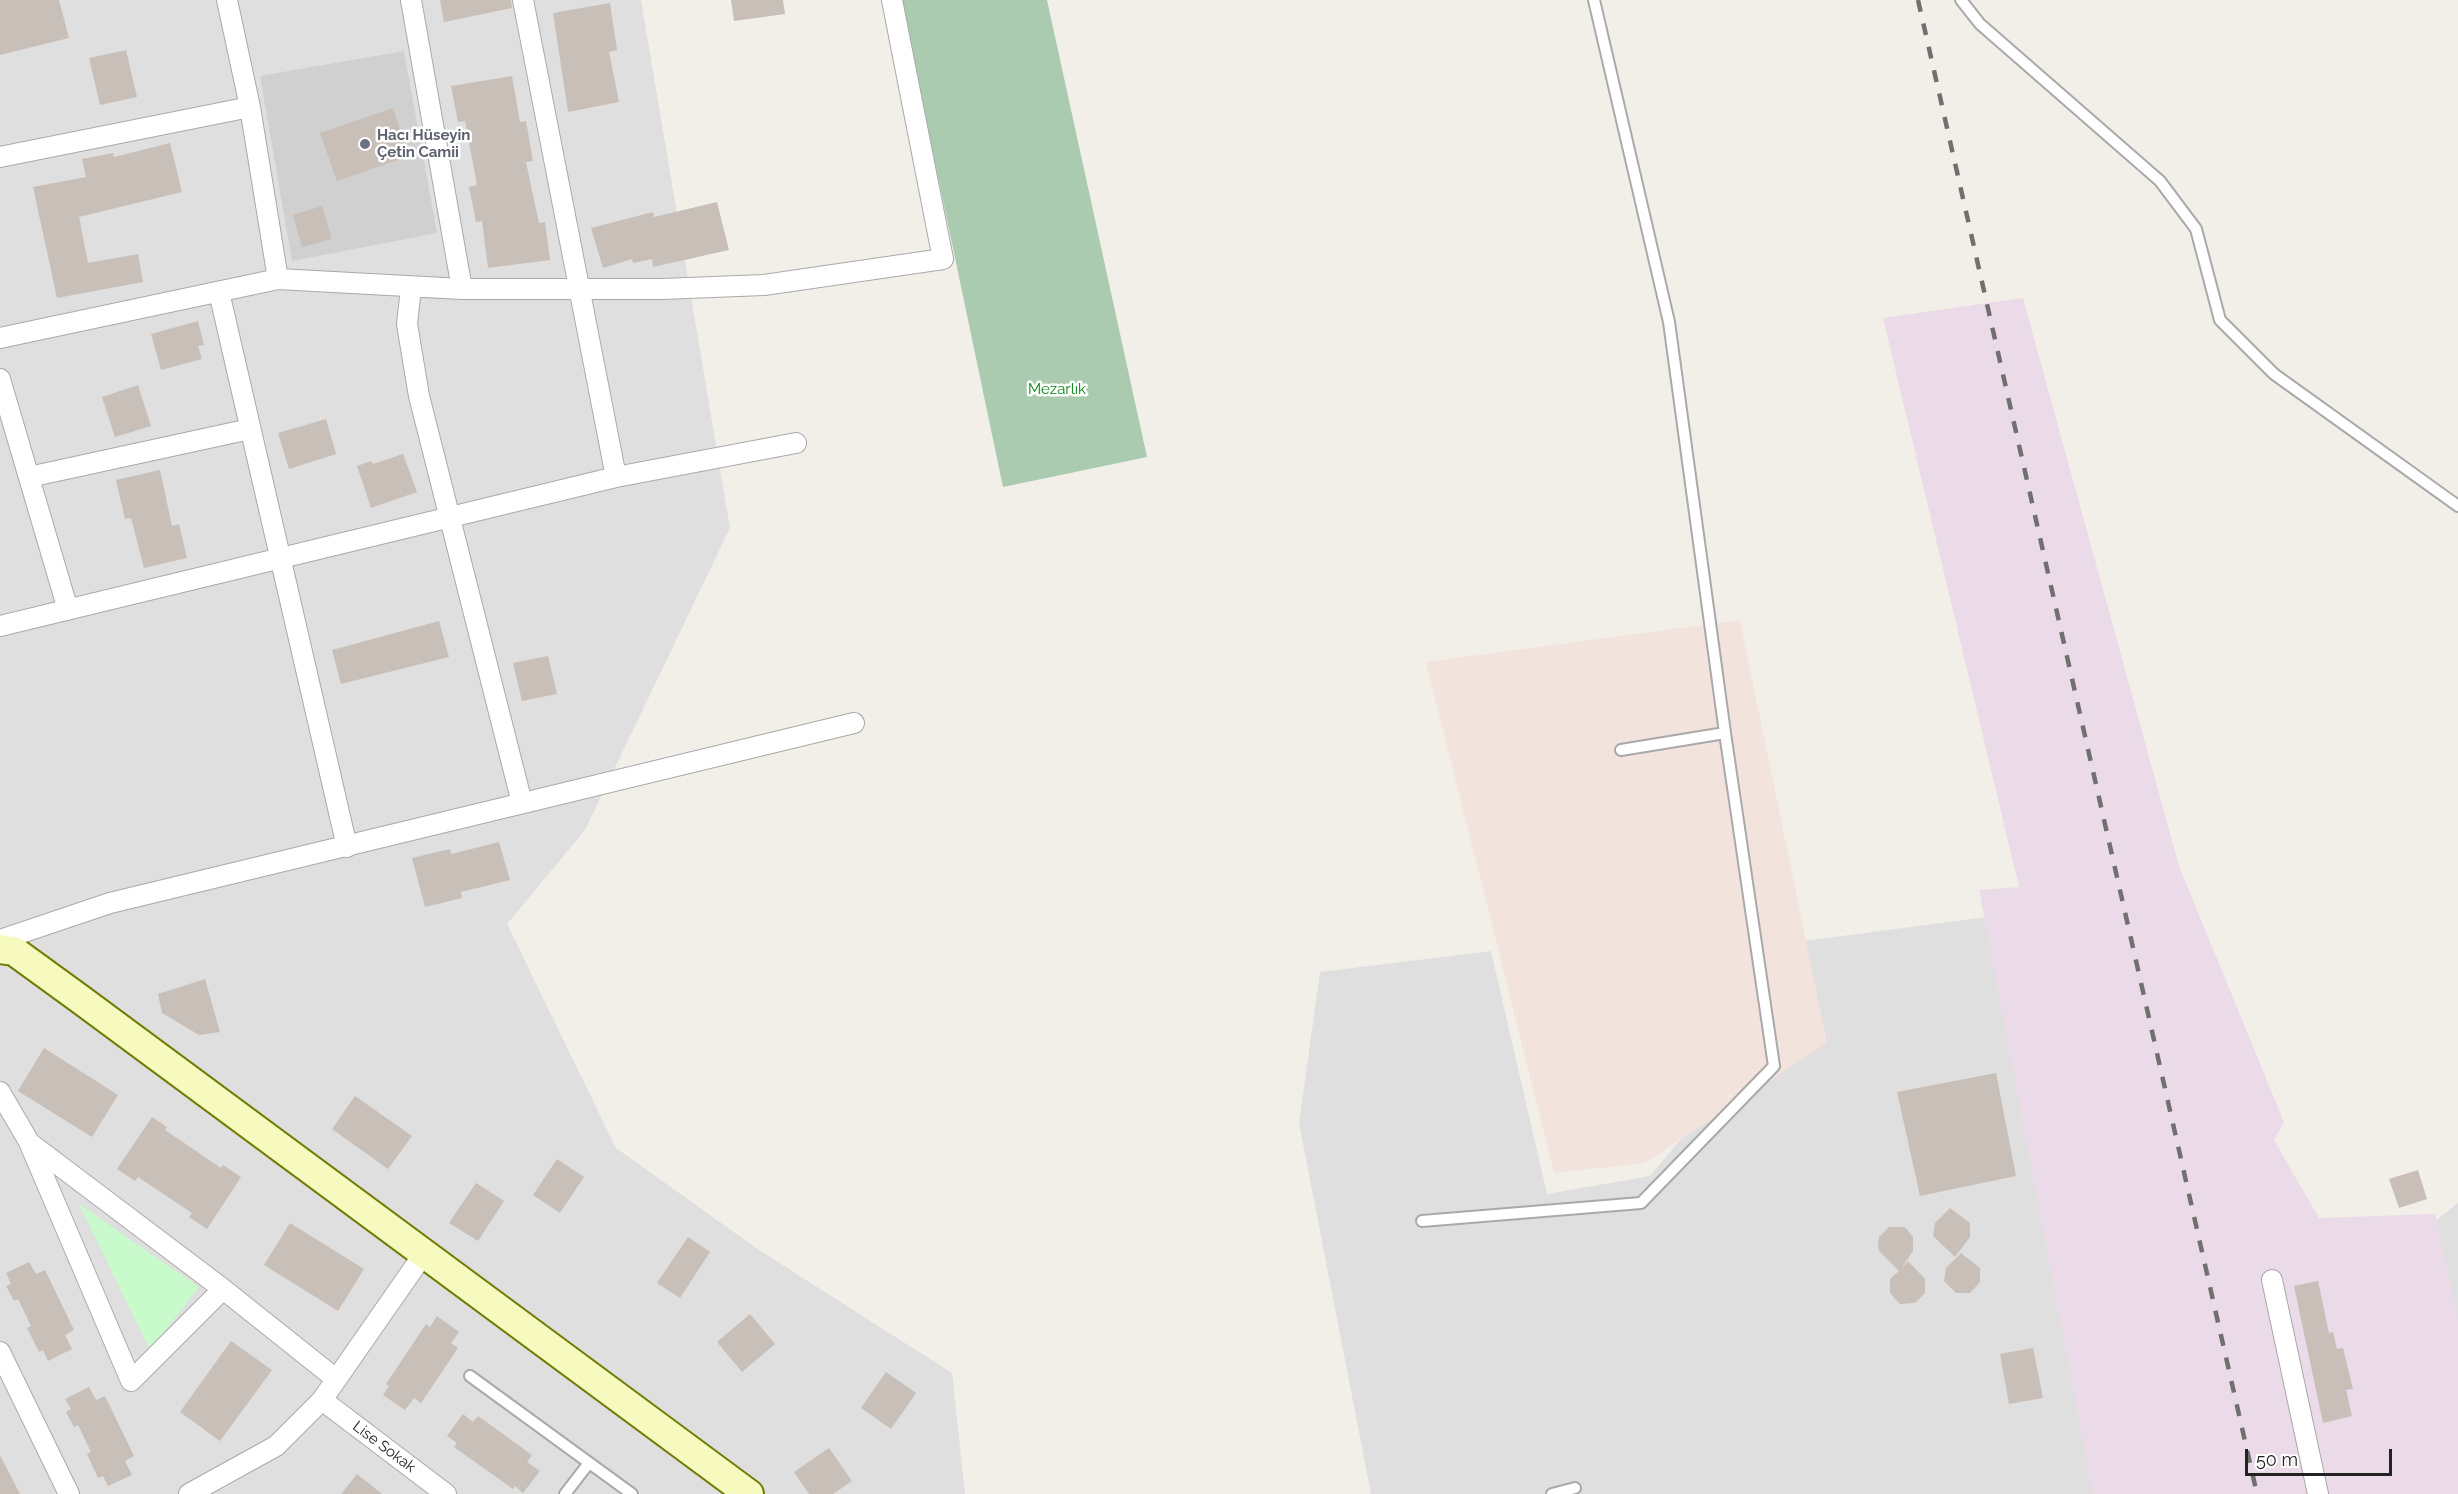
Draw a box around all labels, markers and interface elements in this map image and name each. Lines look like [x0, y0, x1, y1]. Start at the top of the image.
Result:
place label: Hacı Hüseyin Çetin Camii [377, 126, 470, 161]
marker: Hacı Hüseyin Çetin Camii [358, 137, 372, 151]
park label: Mezarlık [1028, 380, 1086, 398]
street label: Lise Sokak [349, 1418, 419, 1476]
scale bar [2248, 1437, 2395, 1475]
text: 50 m [2256, 1449, 2298, 1470]

